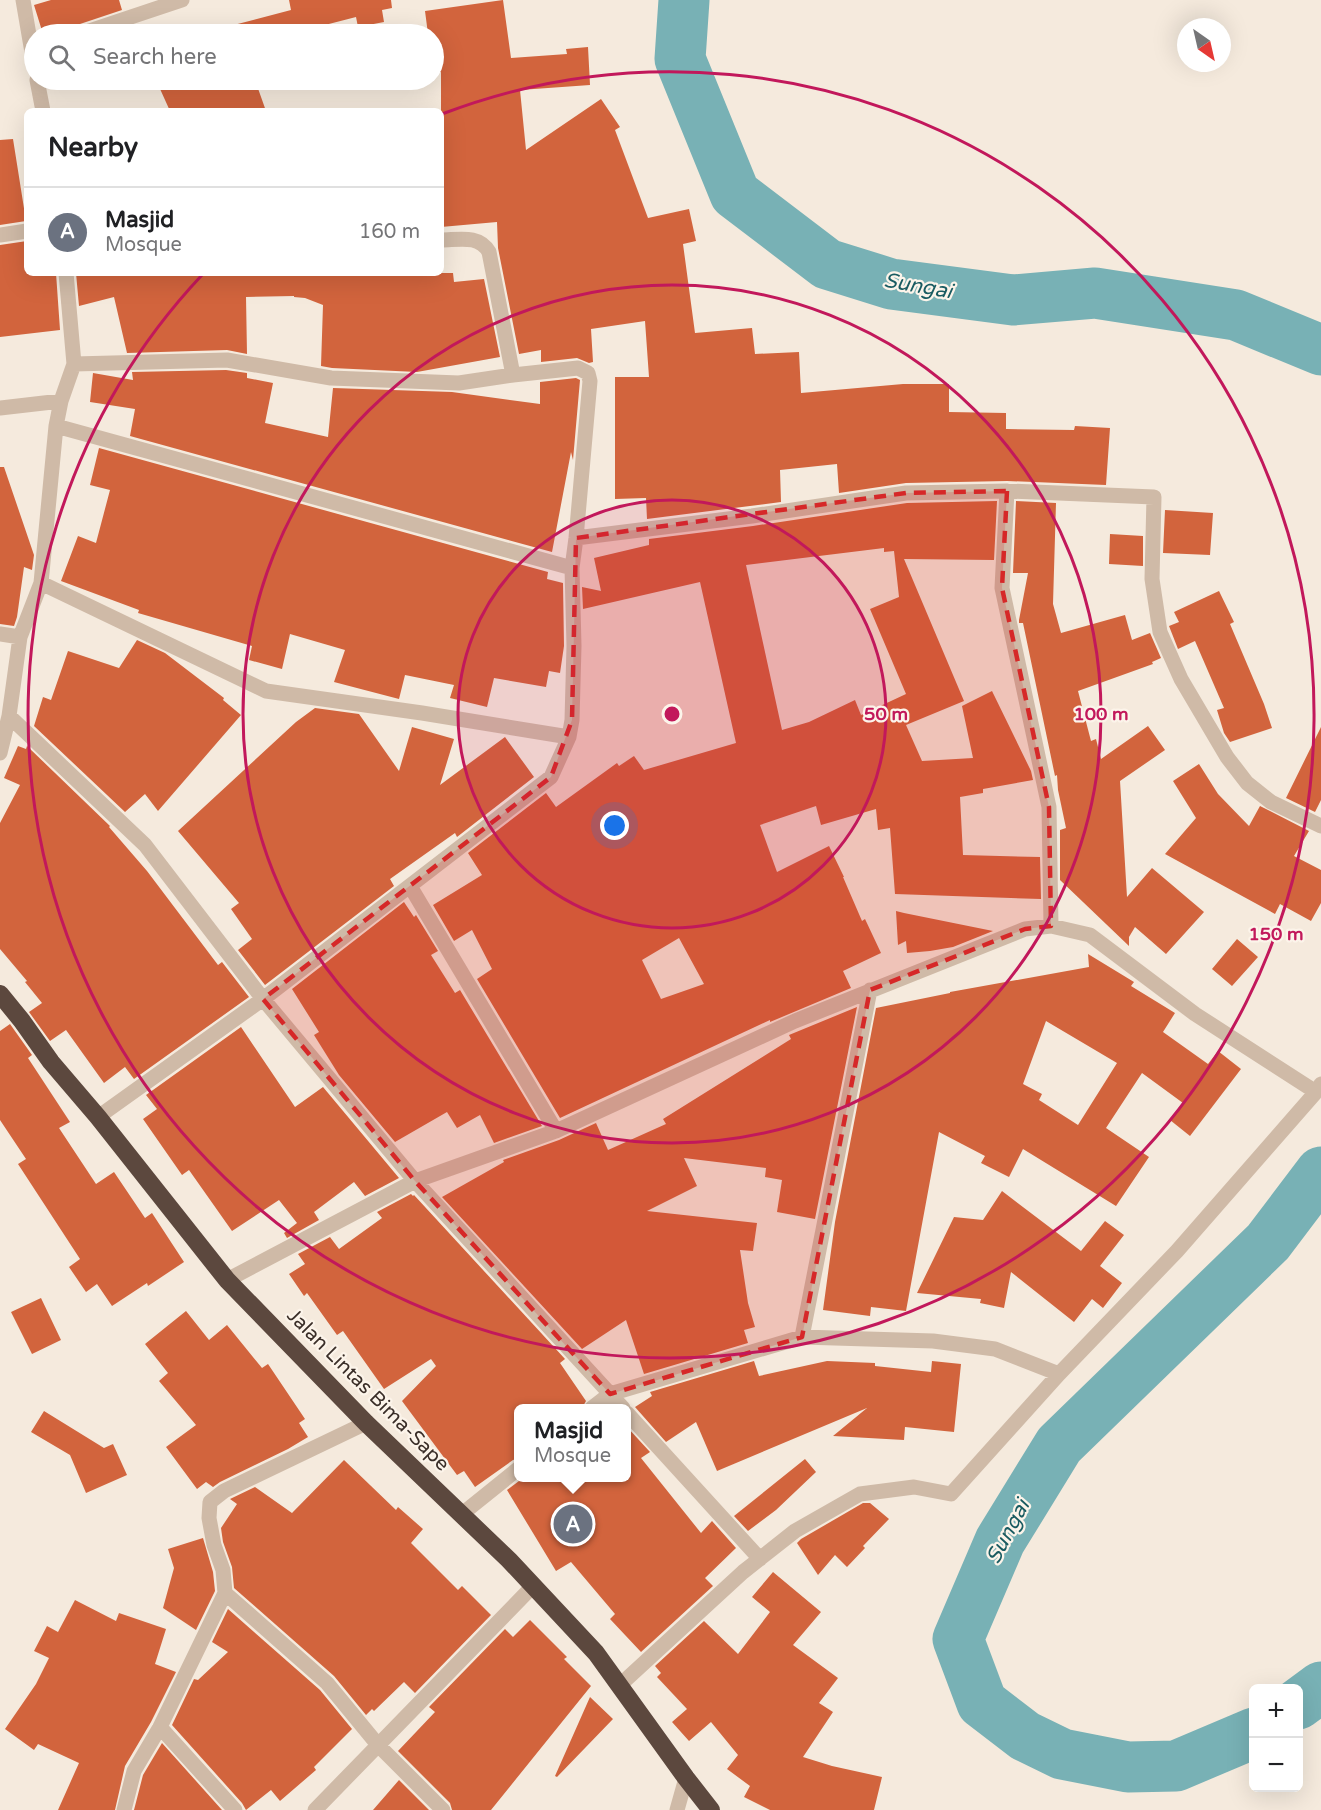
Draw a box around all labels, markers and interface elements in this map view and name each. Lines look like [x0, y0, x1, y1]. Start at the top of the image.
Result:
north arrow [1177, 18, 1231, 72]
search box [24, 24, 444, 90]
icon: search [45, 41, 78, 74]
text: Search here [93, 44, 217, 70]
text: Nearby [48, 132, 138, 163]
text: Masjid [105, 207, 174, 233]
text: A [60, 220, 75, 244]
text: 160 m [359, 220, 420, 244]
text: Mosque [105, 233, 182, 257]
water label: Sungai [882, 268, 957, 305]
text: 50 m [864, 703, 908, 725]
text: 100 m [1073, 703, 1129, 725]
centre of rings [662, 704, 682, 724]
your location [600, 811, 629, 840]
text: 150 m [1248, 923, 1304, 945]
street label: Jalan Lintas Bima-Sape [282, 1304, 454, 1476]
popup [514, 1404, 631, 1482]
text: Masjid [534, 1418, 603, 1444]
text: Mosque [534, 1444, 611, 1468]
water label: Sungai [981, 1493, 1036, 1568]
pin: A [554, 1502, 592, 1546]
map controls [1249, 1684, 1303, 1792]
button: + [1249, 1684, 1303, 1738]
button: − [1249, 1738, 1303, 1792]

